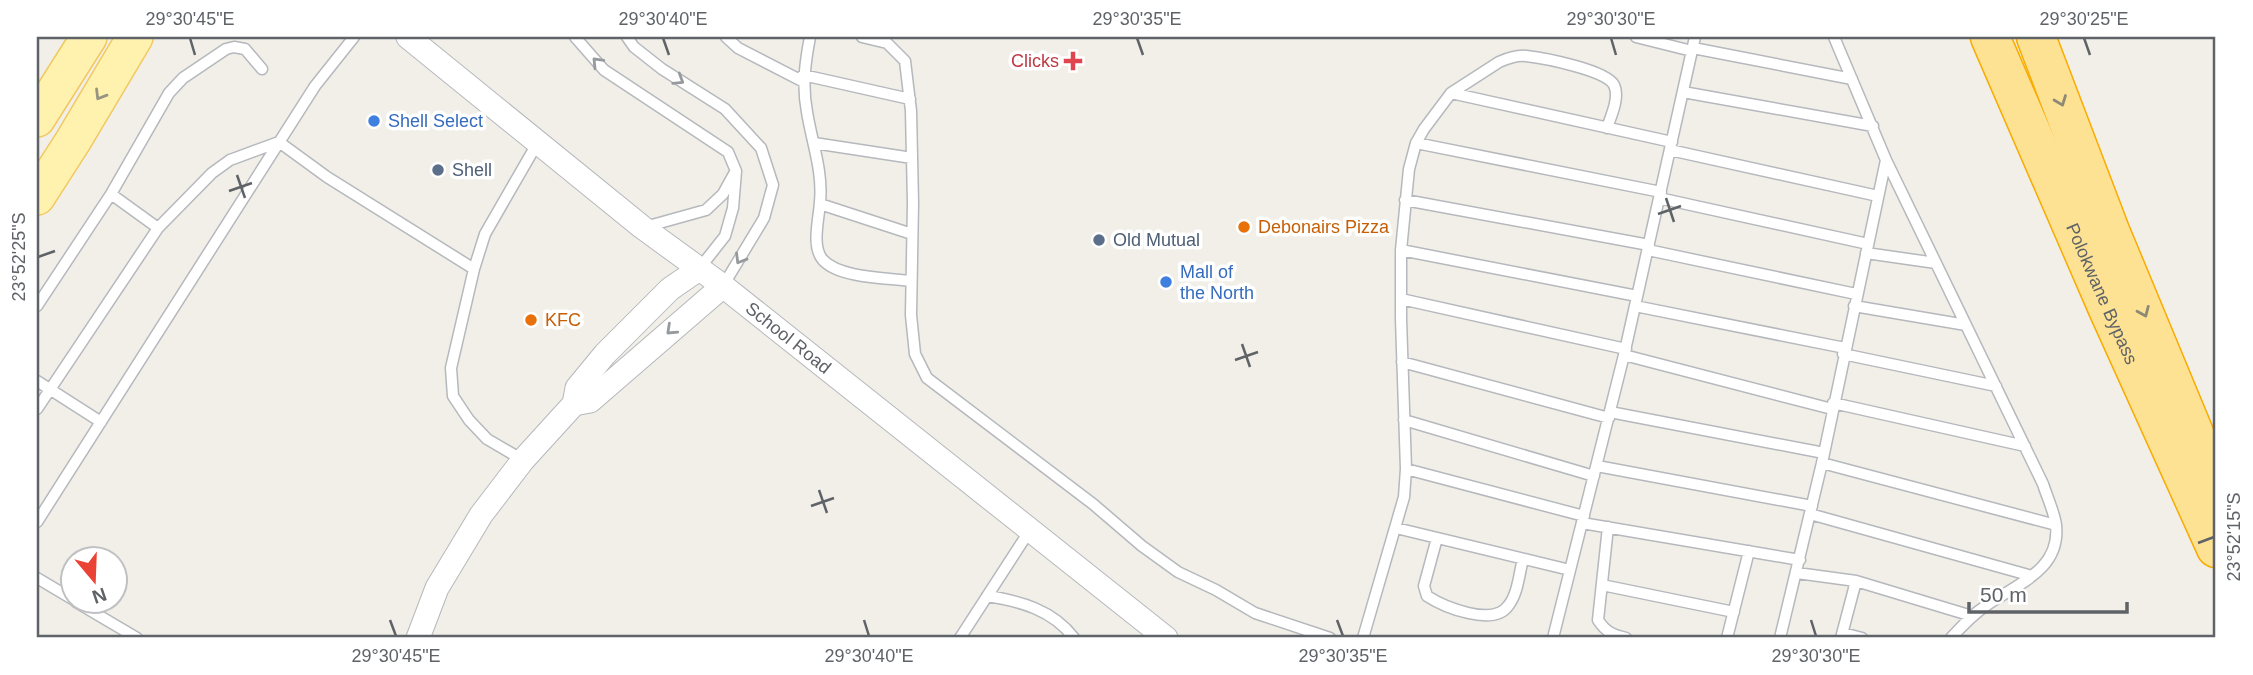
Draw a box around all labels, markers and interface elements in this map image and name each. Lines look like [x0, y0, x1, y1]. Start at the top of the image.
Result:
text: 29°30'45"E [145, 9, 235, 29]
text: 29°30'40"E [618, 9, 708, 29]
text: 29°30'35"E [1092, 9, 1182, 29]
text: 29°30'30"E [1566, 9, 1656, 29]
text: 29°30'25"E [2039, 9, 2129, 29]
place label: Clicks [1011, 51, 1059, 71]
marker: Clicks [1065, 53, 1081, 69]
one-way arrow [592, 57, 605, 70]
one-way arrow [671, 72, 684, 85]
one-way arrow [96, 88, 109, 101]
one-way arrow [2052, 94, 2066, 106]
place label: Shell Select [388, 111, 483, 131]
marker: Shell Select [366, 113, 382, 129]
place label: Shell [452, 160, 492, 180]
marker: Shell [430, 162, 446, 178]
text: 23°52'25"S [9, 212, 29, 302]
place label: Debonairs Pizza [1258, 217, 1390, 237]
marker: Debonairs Pizza [1236, 219, 1252, 235]
street label: Polokwane Bypass [2062, 220, 2142, 367]
place label: Old Mutual [1113, 230, 1200, 250]
marker: Old Mutual [1091, 232, 1107, 248]
one-way arrow [736, 251, 749, 264]
place label: Mall of the North [1180, 262, 1254, 303]
marker: Mall of the North [1158, 274, 1174, 290]
street label: School Road [742, 298, 835, 378]
one-way arrow [2136, 305, 2150, 317]
place label: KFC [545, 310, 581, 330]
marker: KFC [523, 312, 539, 328]
one-way arrow [666, 322, 679, 335]
text: 23°52'15"S [2224, 492, 2244, 582]
north arrow [60, 546, 130, 616]
scale bar [1969, 570, 2127, 614]
text: N [89, 583, 109, 608]
text: 50 m [1980, 583, 2027, 606]
text: 29°30'45"E [351, 646, 441, 666]
text: 29°30'40"E [824, 646, 914, 666]
text: 29°30'35"E [1298, 646, 1388, 666]
text: 29°30'30"E [1771, 646, 1861, 666]

